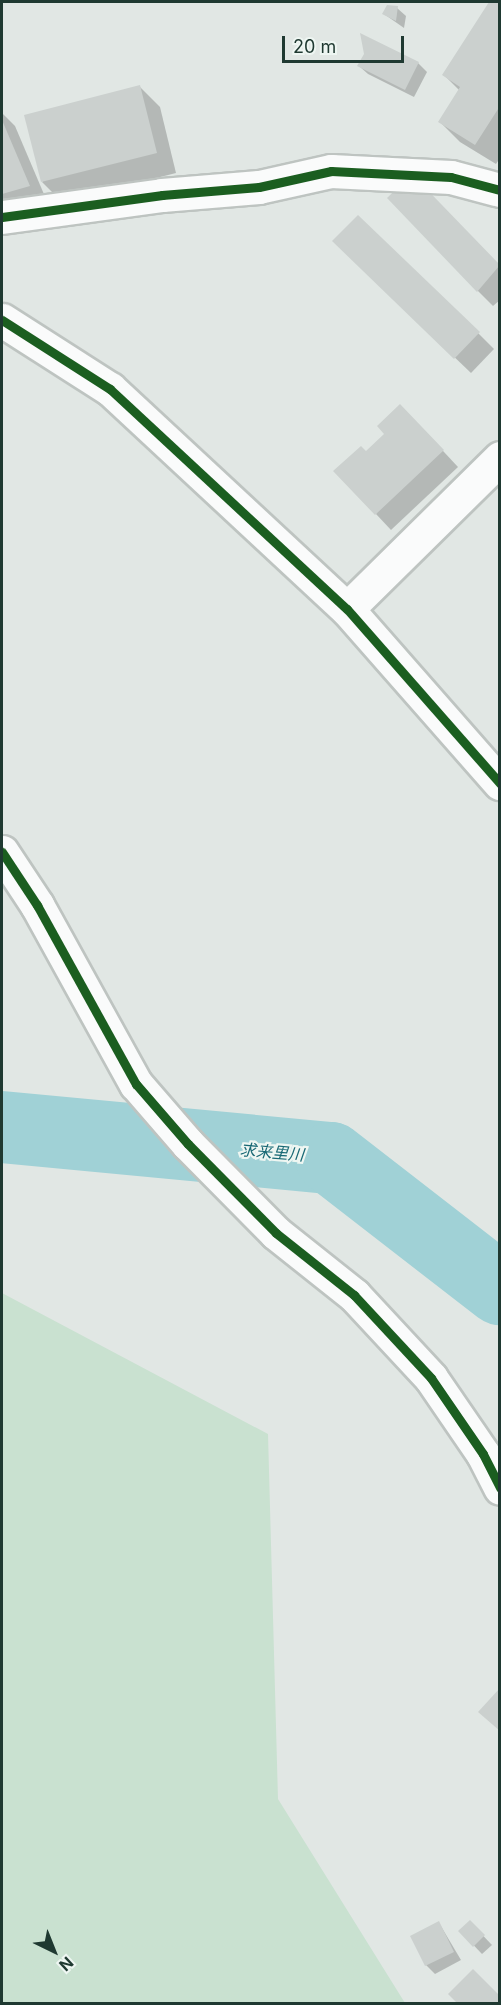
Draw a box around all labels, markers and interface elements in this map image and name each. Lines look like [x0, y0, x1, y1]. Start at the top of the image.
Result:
scale bar [285, 24, 406, 62]
text: 20 m [293, 36, 336, 57]
water label: 求来里川 [239, 1140, 305, 1164]
north arrow [24, 1921, 84, 1981]
text: N [55, 1953, 78, 1976]

